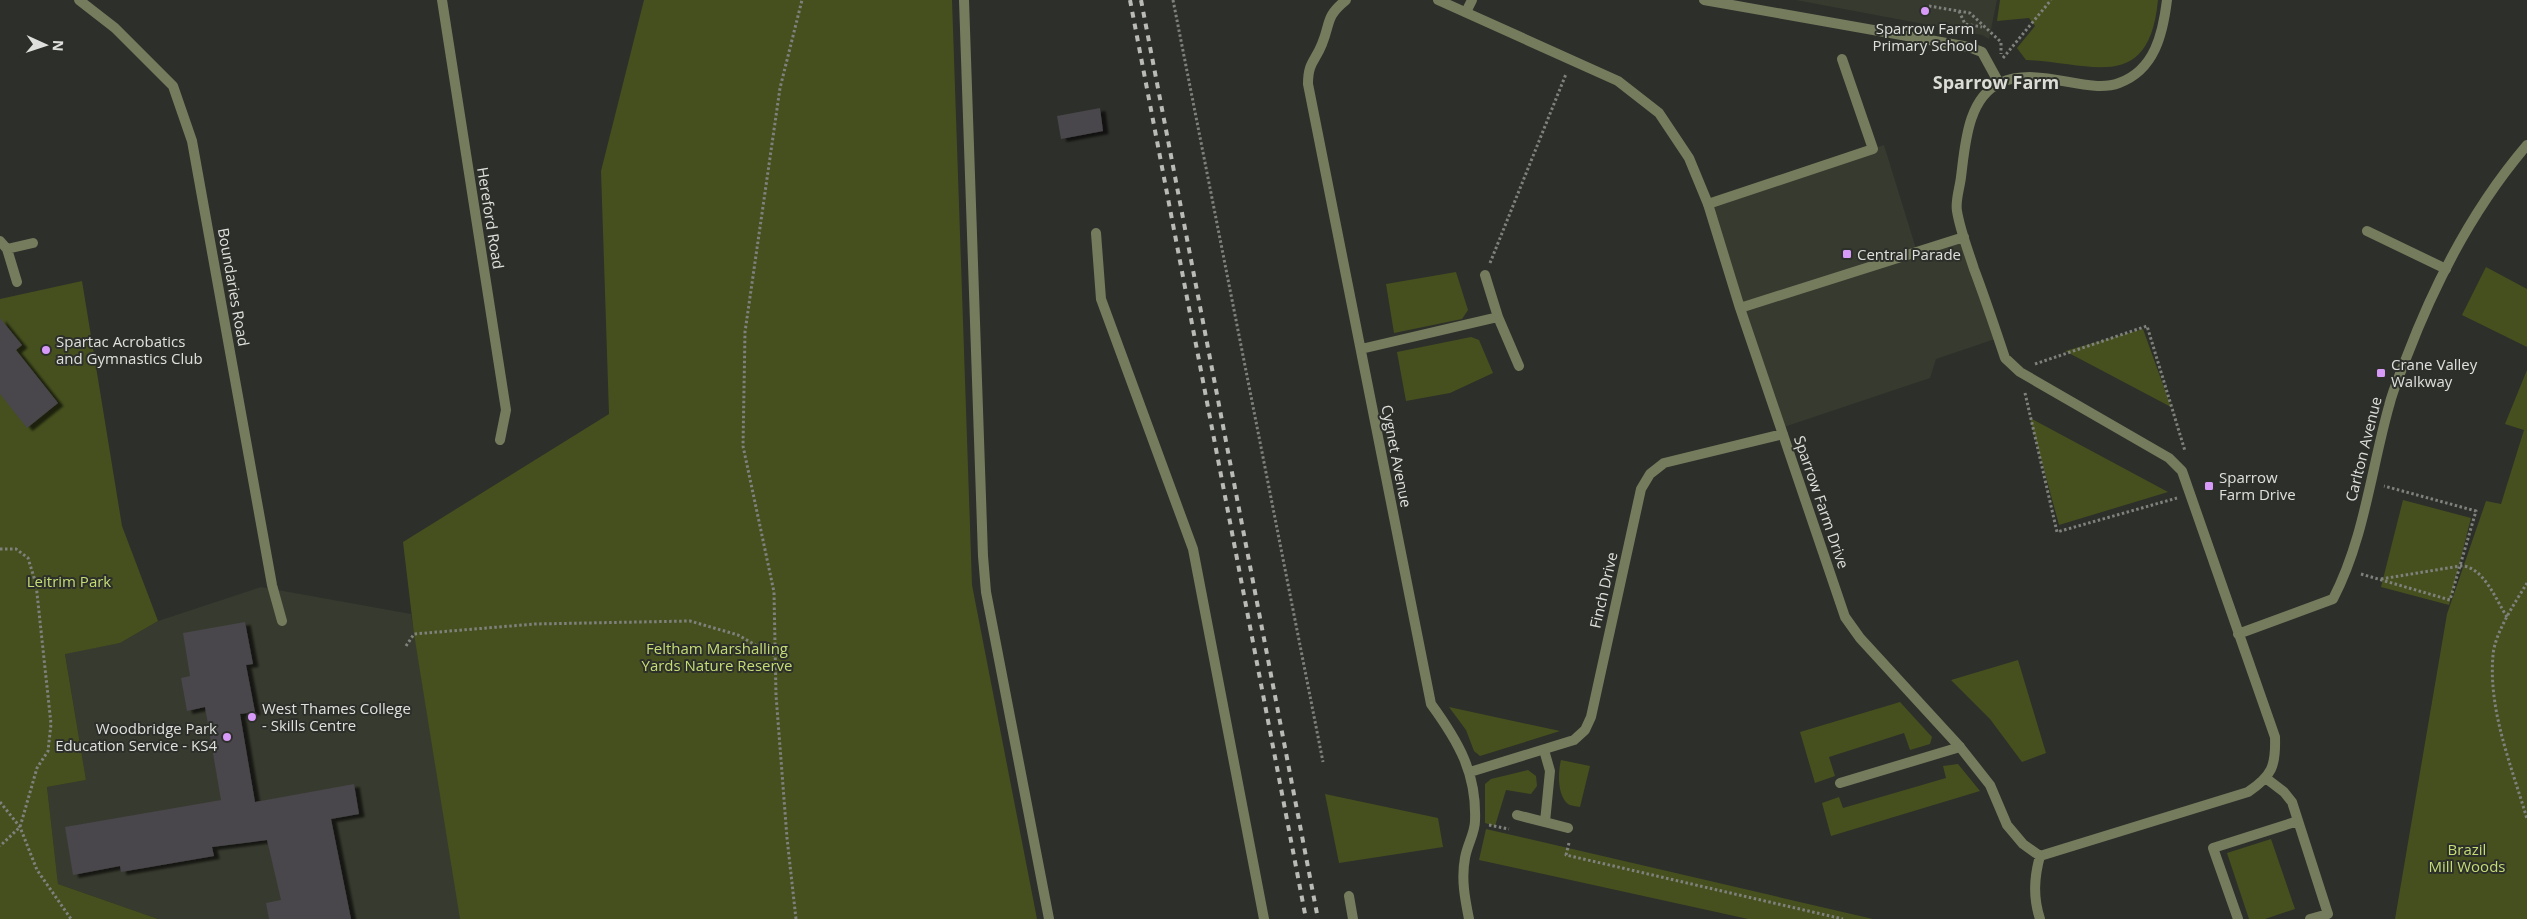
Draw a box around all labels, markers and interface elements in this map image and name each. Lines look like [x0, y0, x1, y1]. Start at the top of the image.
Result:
marker: Sparrow Farm Primary School [1919, 5, 1931, 17]
place label: Sparrow Farm Primary School [1872, 18, 1978, 55]
north arrow [20, 20, 70, 70]
text: N [49, 40, 68, 52]
district label: Sparrow Farm [1933, 70, 2059, 94]
street label: Hereford Road [473, 166, 509, 270]
street label: Boundaries Road [214, 226, 254, 348]
place label: Central Parade [1857, 244, 1961, 264]
marker: Central Parade [1841, 248, 1853, 260]
place label: Spartac Acrobatics and Gymnastics Club [56, 331, 203, 368]
marker: Spartac Acrobatics and Gymnastics Club [40, 344, 52, 356]
place label: Crane Valley Walkway [2391, 354, 2478, 391]
marker: Crane Valley Walkway [2375, 367, 2387, 379]
street label: Carlton Avenue [2340, 394, 2386, 504]
street label: Cygnet Avenue [1377, 403, 1417, 509]
street label: Sparrow Farm Drive [1790, 433, 1854, 571]
place label: Sparrow Farm Drive [2219, 467, 2296, 504]
marker: Sparrow Farm Drive [2203, 480, 2215, 492]
street label: Finch Drive [1585, 550, 1621, 630]
park label: Leitrim Park [27, 571, 111, 591]
park label: Feltham Marshalling Yards Nature Reserve [642, 638, 793, 675]
place label: West Thames College - Skills Centre [262, 698, 411, 735]
marker: West Thames College - Skills Centre [246, 711, 258, 723]
place label: Woodbridge Park Education Service - KS4 [55, 718, 217, 755]
marker: Woodbridge Park Education Service - KS4 [221, 731, 233, 743]
park label: Brazil Mill Woods [2429, 839, 2505, 876]

